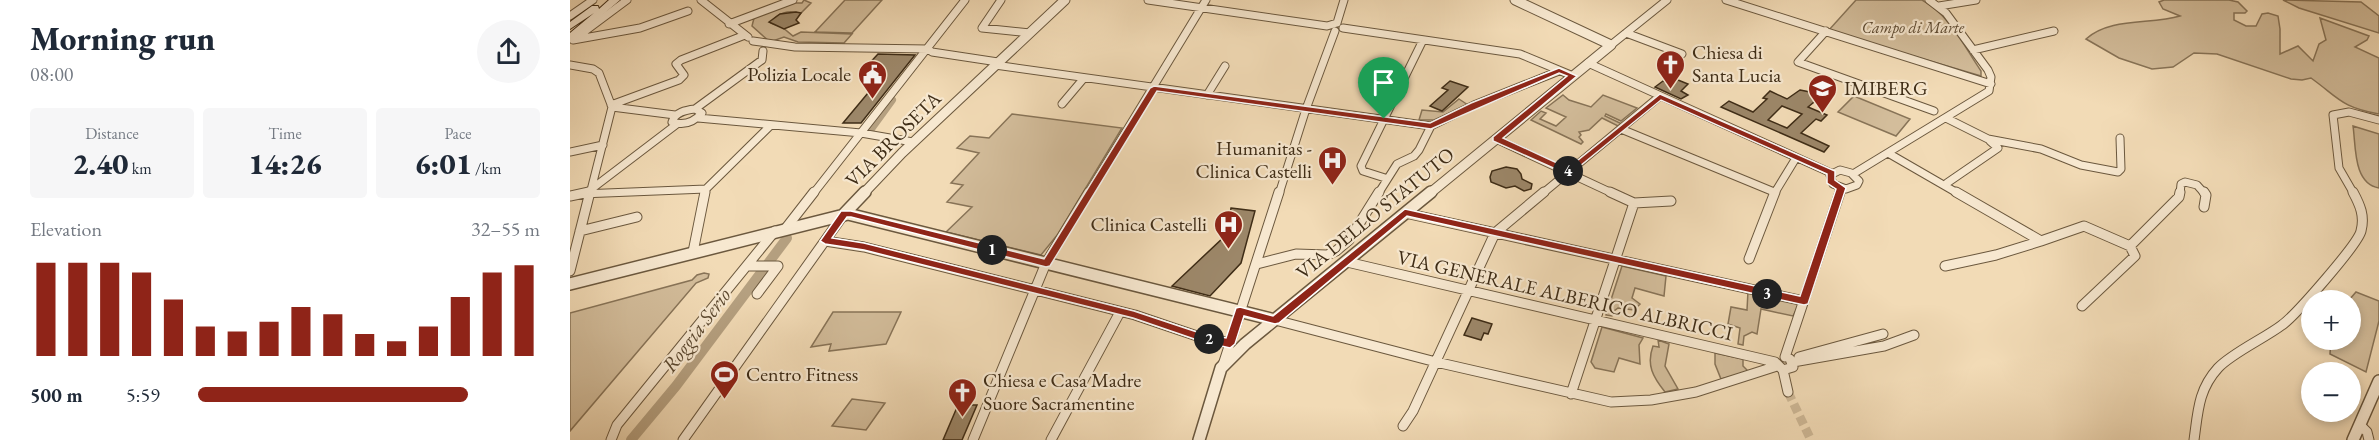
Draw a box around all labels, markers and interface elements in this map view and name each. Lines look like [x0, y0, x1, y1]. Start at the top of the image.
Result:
text: Morning run [30, 17, 215, 60]
park label: Campo di Marte [1862, 17, 1965, 38]
button: share [477, 20, 540, 83]
place label: Chiesa di Santa Lucia [1692, 39, 1781, 88]
church icon: Chiesa di Santa Lucia [1655, 48, 1687, 90]
pin [1358, 57, 1409, 119]
public building icon: Polizia Locale [856, 58, 888, 100]
text: 08:00 [30, 61, 73, 87]
place label: Polizia Locale [747, 61, 851, 87]
icon: arrive [1367, 66, 1400, 99]
school or university icon: IMIBERG [1807, 72, 1839, 114]
place label: IMIBERG [1844, 75, 1927, 101]
street label: VIA BROSETA [839, 85, 947, 193]
text: Distance [85, 123, 139, 144]
text: Time [268, 123, 302, 144]
text: Pace [445, 123, 471, 144]
place label: Humanitas - Clinica Castelli [1196, 135, 1312, 184]
street label: VIA DELLO STATUTO [1290, 141, 1460, 285]
text: 2.40 [72, 144, 128, 183]
text: 14:26 [248, 144, 322, 183]
text: 6:01 [415, 144, 472, 183]
hospital icon: Humanitas - Clinica Castelli [1317, 144, 1349, 186]
pin: 4 [1553, 156, 1583, 186]
text: km [128, 158, 152, 179]
text: /km [472, 158, 501, 179]
text: 4 [1564, 160, 1572, 181]
hospital icon: Clinica Castelli [1212, 208, 1244, 250]
place label: Clinica Castelli [1091, 211, 1207, 237]
text: Elevation [30, 216, 102, 242]
text: 32–55 m [471, 216, 540, 242]
pin: 1 [977, 235, 1007, 265]
text: 1 [988, 239, 996, 260]
street label: VIA GENERALE ALBERICO ALBRICCI [1395, 244, 1735, 346]
pin: 3 [1752, 279, 1782, 309]
water label: Roggia Serio [655, 282, 737, 378]
text: 3 [1763, 283, 1771, 304]
map controls [2301, 290, 2361, 422]
button: + [2301, 290, 2361, 350]
pin: 2 [1194, 324, 1224, 354]
text: 2 [1205, 328, 1213, 349]
sports icon: Centro Fitness [709, 358, 741, 400]
place label: Centro Fitness [746, 361, 858, 387]
button: − [2301, 362, 2361, 422]
place label: Chiesa e Casa Madre Suore Sacramentine [983, 367, 1141, 416]
church icon: Chiesa e Casa Madre Suore Sacramentine [946, 376, 978, 418]
text: 500 m [30, 382, 83, 408]
text: 5:59 [126, 382, 160, 408]

